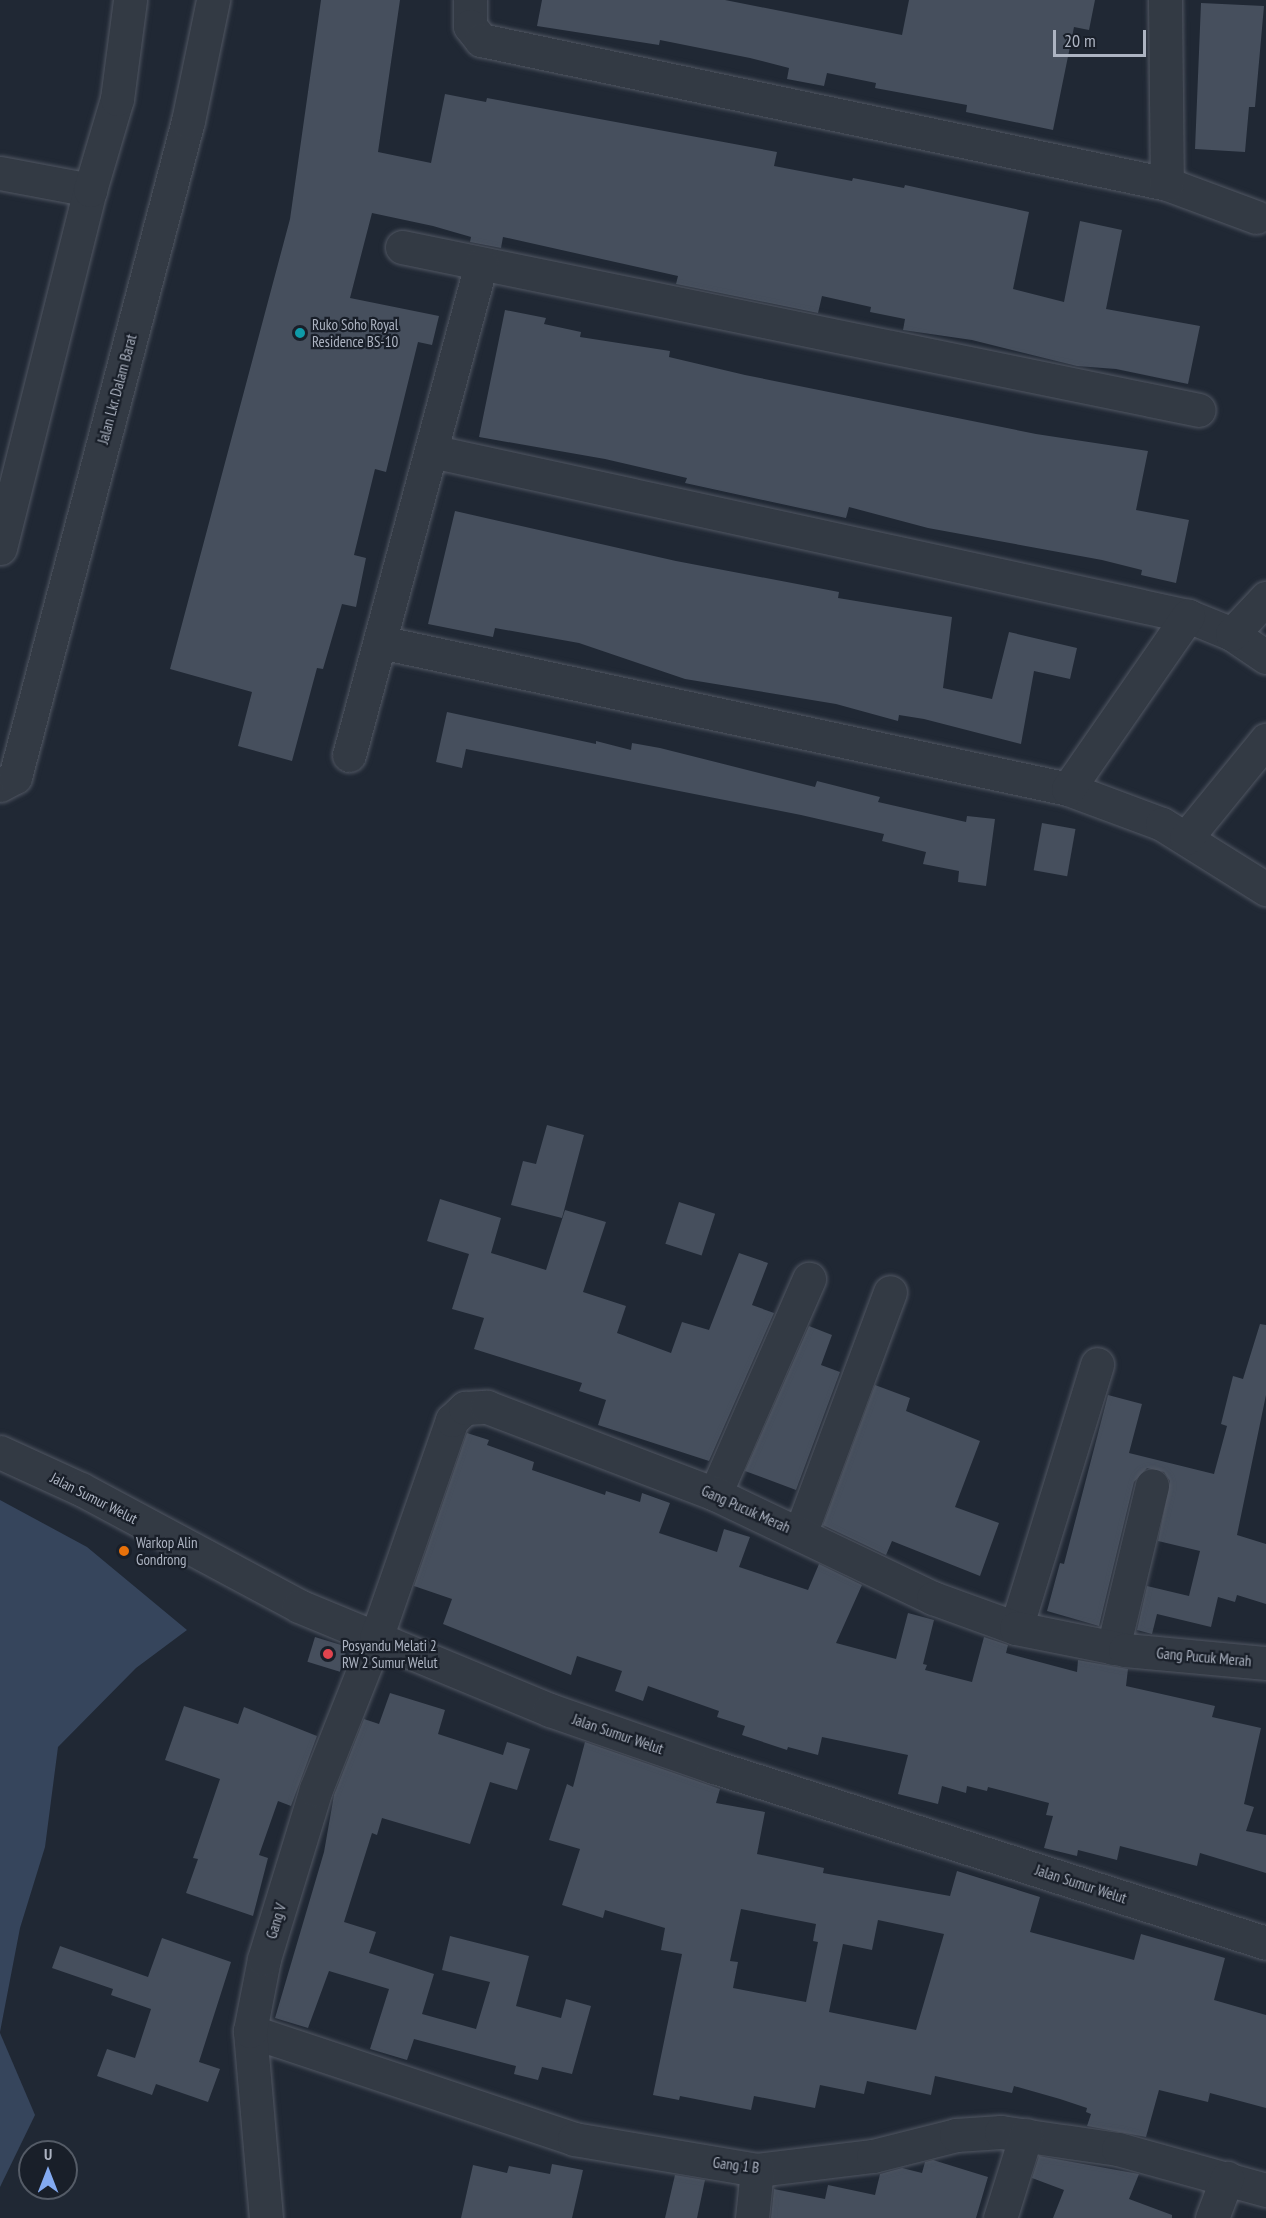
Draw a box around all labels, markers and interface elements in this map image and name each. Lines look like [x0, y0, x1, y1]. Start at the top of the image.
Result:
scale bar [1056, 18, 1149, 56]
text: 20 m [1064, 29, 1096, 52]
place label: Ruko Soho Royal Residence BS-10 [312, 315, 398, 350]
marker: Ruko Soho Royal Residence BS-10 [293, 326, 307, 340]
street label: Jalan Lkr. Dalam Barat [94, 332, 140, 446]
street label: Jalan Sumur Welut [47, 1468, 141, 1528]
street label: Gang Pucuk Merah [699, 1481, 793, 1537]
place label: Warkop Alin Gondrong [136, 1533, 198, 1568]
marker: Warkop Alin Gondrong [117, 1544, 131, 1558]
place label: Posyandu Melati 2 RW 2 Sumur Welut [342, 1636, 438, 1671]
street label: Gang Pucuk Merah [1155, 1644, 1253, 1670]
marker: Posyandu Melati 2 RW 2 Sumur Welut [319, 1645, 337, 1663]
street label: Jalan Sumur Welut [570, 1710, 666, 1758]
street label: Jalan Sumur Welut [1033, 1861, 1129, 1907]
street label: Gang V [262, 1901, 290, 1941]
north arrow [18, 2140, 78, 2200]
text: U [44, 2144, 52, 2164]
street label: Gang 1 B [712, 2153, 760, 2177]

